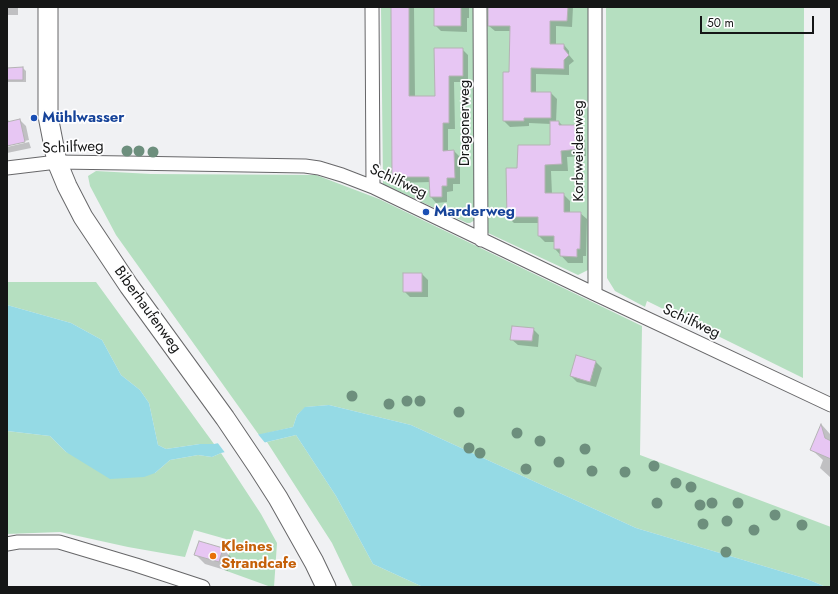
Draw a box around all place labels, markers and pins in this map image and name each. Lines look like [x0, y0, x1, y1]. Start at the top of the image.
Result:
place label: Mühlwasser [42, 109, 125, 127]
marker: Mühlwasser [29, 113, 39, 123]
place label: Marderweg [434, 203, 515, 221]
marker: Marderweg [421, 207, 431, 217]
place label: Kleines Strandcafe [221, 538, 297, 573]
marker: Kleines Strandcafe [208, 551, 218, 561]

